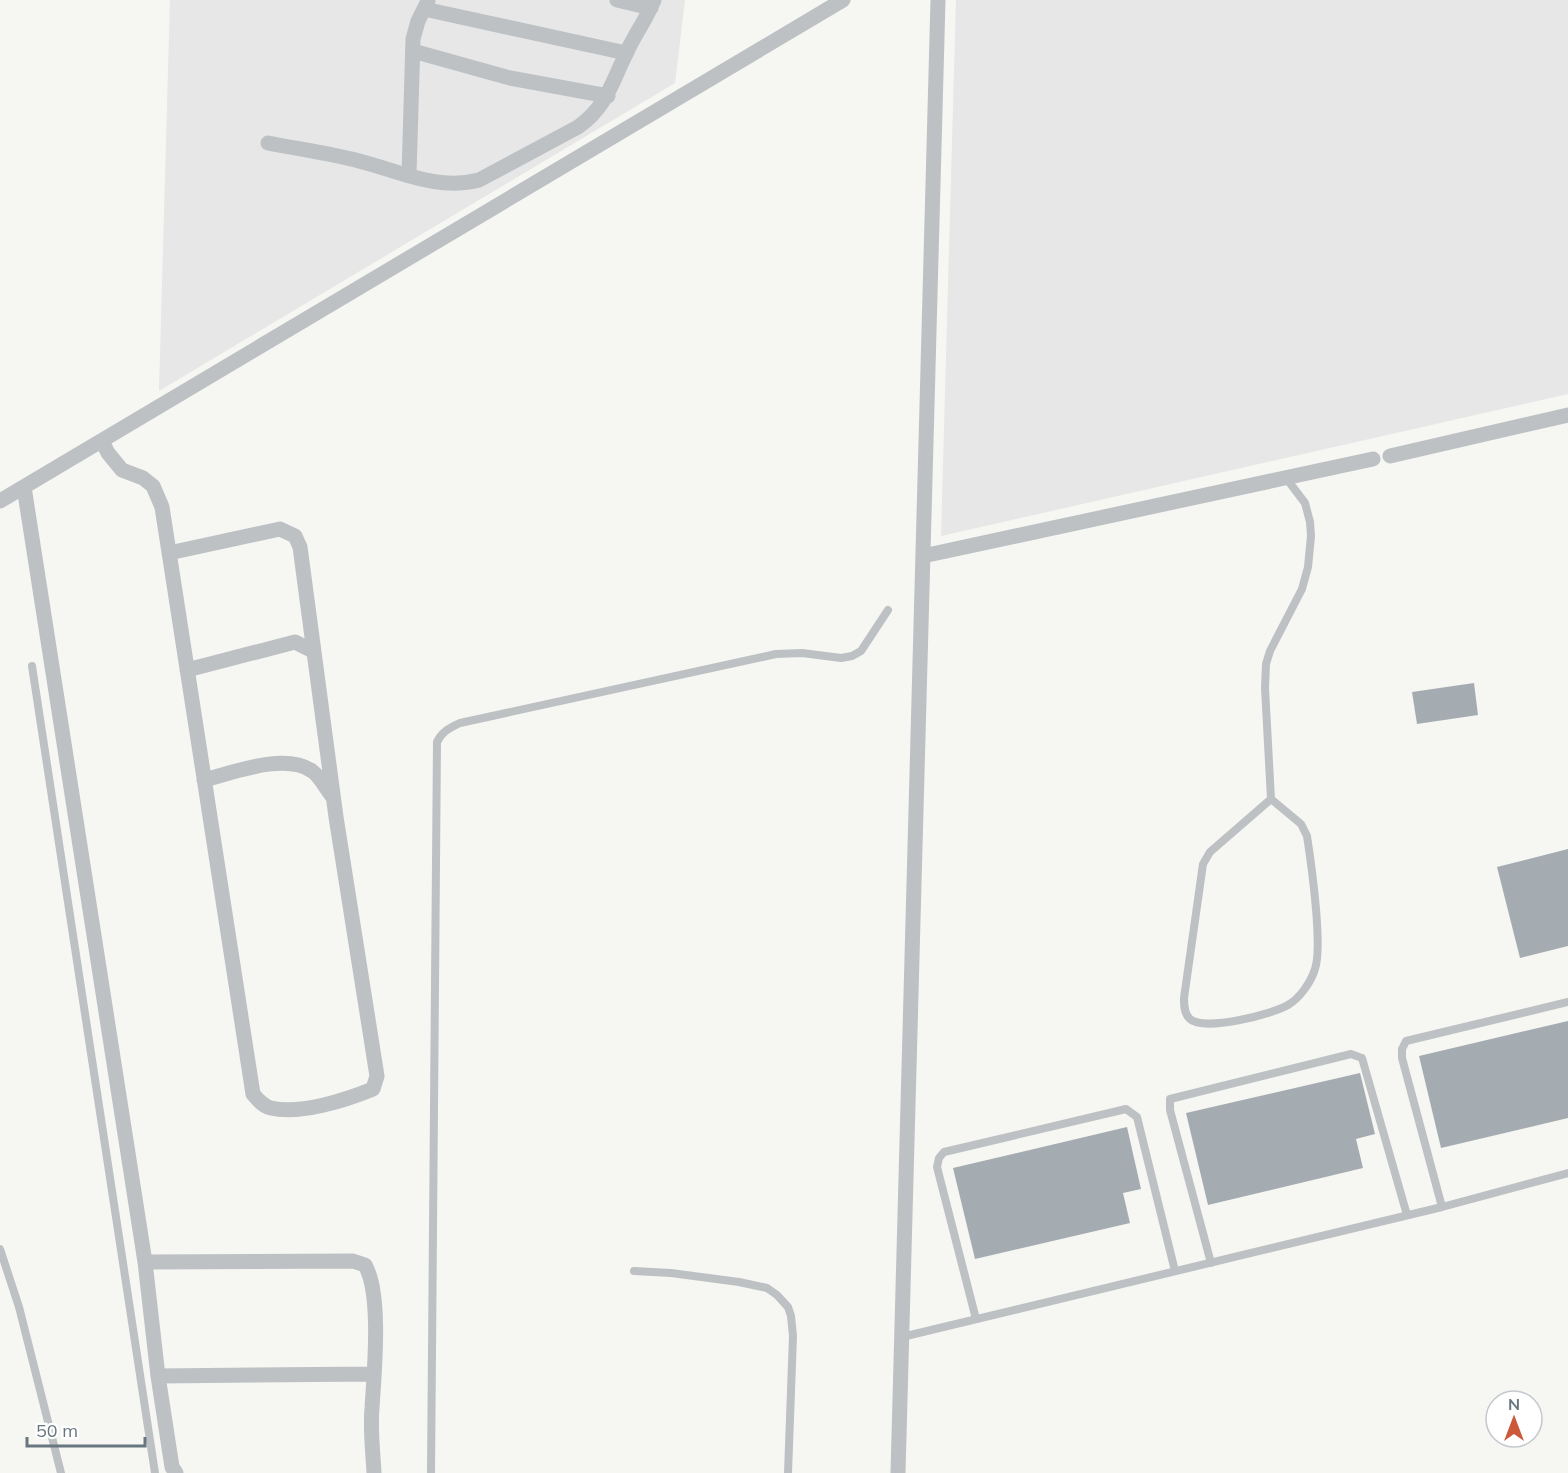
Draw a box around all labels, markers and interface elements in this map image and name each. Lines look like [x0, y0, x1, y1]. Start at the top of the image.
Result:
north arrow [1484, 1389, 1544, 1449]
text: N [1508, 1394, 1520, 1414]
scale bar [27, 1410, 146, 1448]
text: 50 m [36, 1419, 78, 1442]

